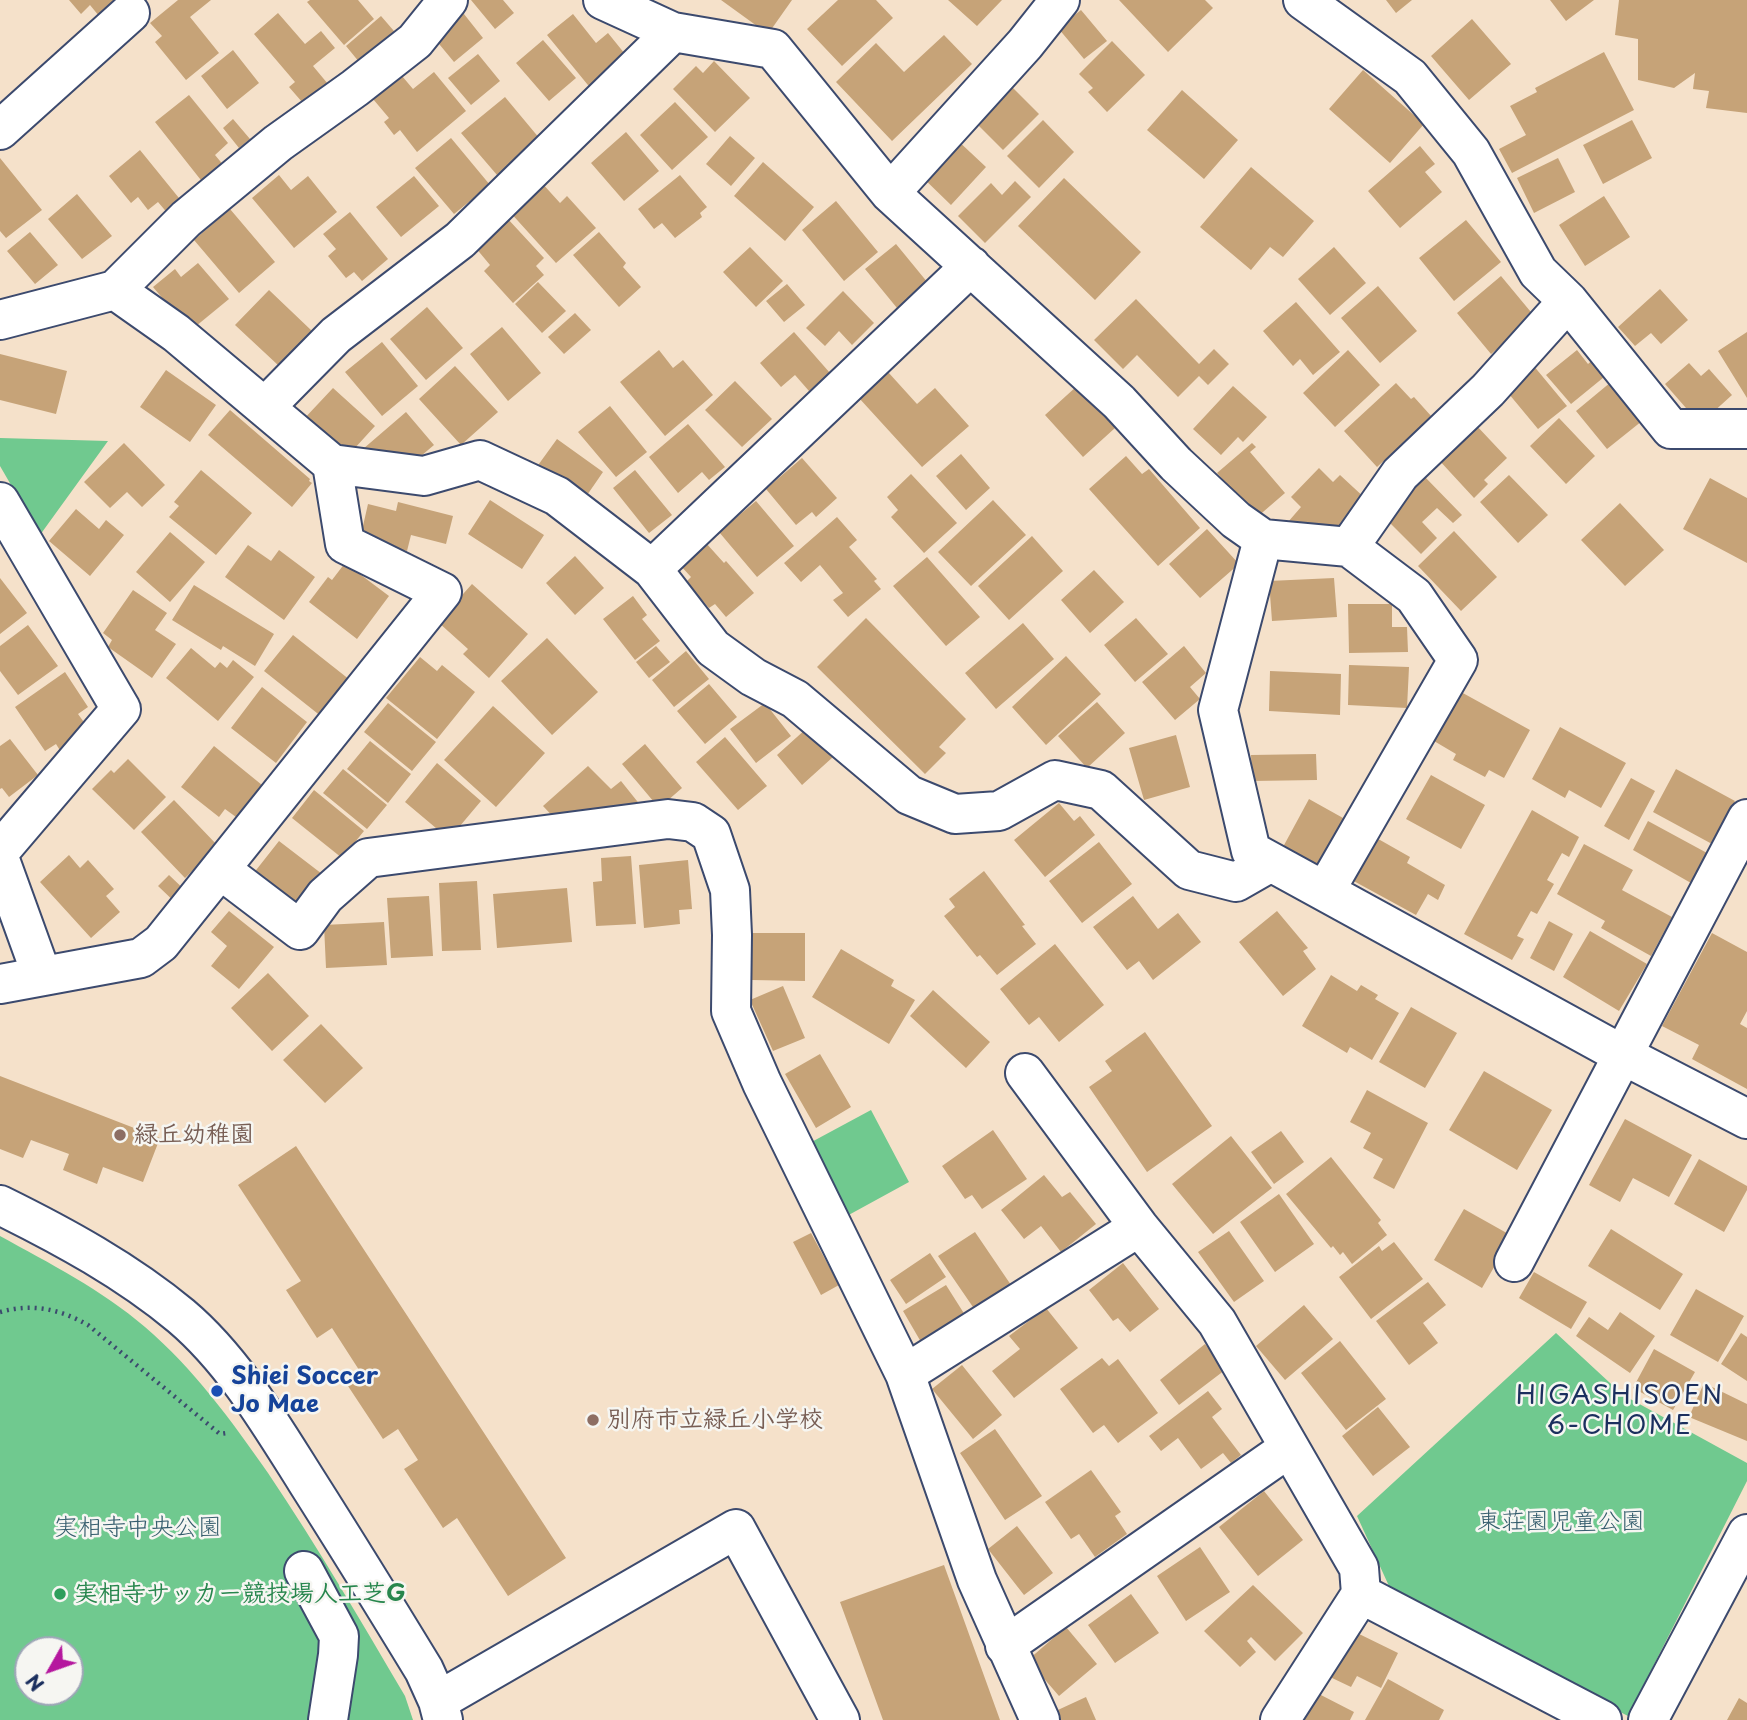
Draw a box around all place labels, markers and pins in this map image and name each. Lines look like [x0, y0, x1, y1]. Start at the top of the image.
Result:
place label: 緑丘幼稚園 [134, 1121, 254, 1149]
marker: 緑丘幼稚園 [112, 1127, 128, 1143]
place label: Shiei Soccer Jo Mae [231, 1363, 378, 1419]
marker: Shiei Soccer Jo Mae [209, 1383, 225, 1399]
place label: 別府市立緑丘小学校 [607, 1406, 823, 1434]
marker: 別府市立緑丘小学校 [585, 1412, 601, 1428]
place label: 実相寺サッカー競技場人工芝G [74, 1580, 406, 1608]
marker: 実相寺サッカー競技場人工芝G [52, 1586, 68, 1602]

